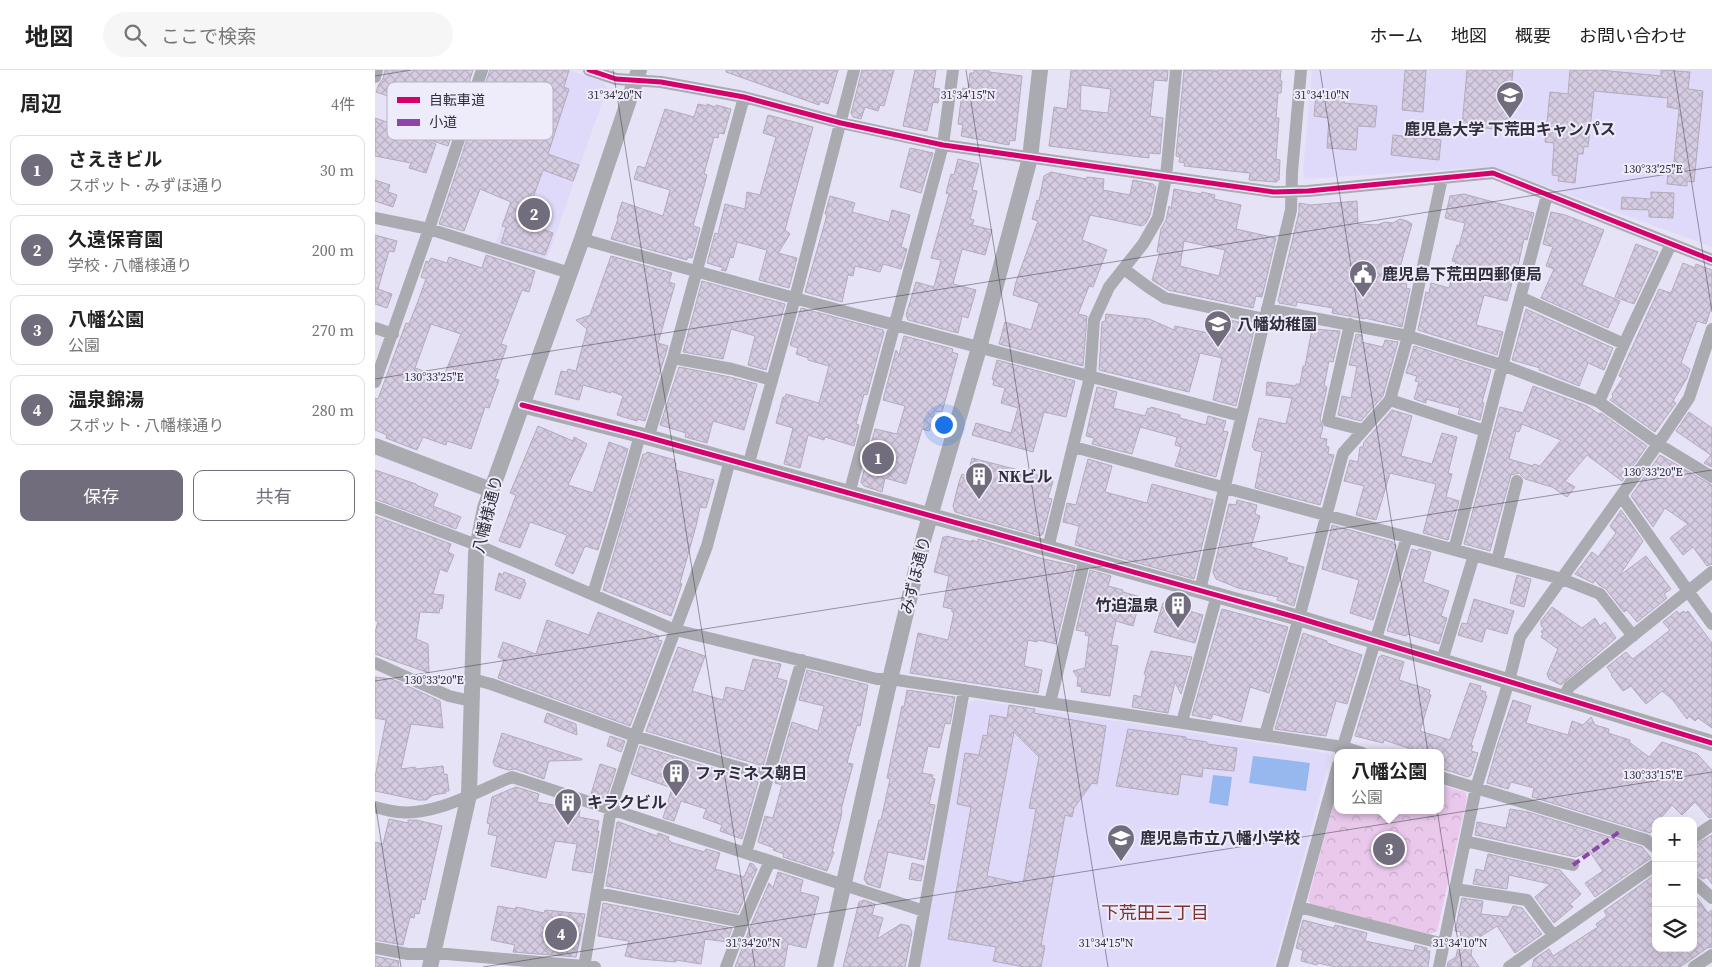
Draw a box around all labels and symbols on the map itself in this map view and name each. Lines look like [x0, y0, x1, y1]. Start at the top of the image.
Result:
school or university icon: 鹿児島大学 下荒田キャンパス [1495, 80, 1525, 119]
legend [387, 82, 553, 140]
text: 31°34'20"N [587, 87, 643, 103]
text: 31°34'15"N [940, 87, 996, 103]
text: 31°34'10"N [1294, 87, 1350, 103]
text: 自転車道 [429, 90, 485, 110]
text: 小道 [429, 112, 457, 132]
place label: 鹿児島大学 下荒田キャンパス [1404, 118, 1616, 140]
text: 130°33'25"E [1623, 161, 1683, 177]
pin: 2 [518, 195, 550, 233]
public building icon: 鹿児島下荒田四郵便局 [1348, 259, 1378, 298]
place label: 鹿児島下荒田四郵便局 [1382, 263, 1542, 285]
school or university icon: 八幡幼稚園 [1203, 309, 1233, 348]
place label: 八幡幼稚園 [1237, 313, 1317, 335]
text: 130°33'25"E [404, 369, 464, 385]
your location [931, 412, 957, 438]
pin: 1 [862, 439, 894, 477]
building icon: NKビル [964, 461, 994, 500]
text: 130°33'20"E [1623, 464, 1683, 480]
place label: NKビル [998, 465, 1053, 487]
street label: 八幡様通り [467, 473, 507, 555]
street label: みずほ通り [895, 534, 935, 616]
building icon: 竹迫温泉 [1163, 590, 1193, 629]
place label: 竹迫温泉 [1095, 594, 1159, 616]
text: 130°33'20"E [404, 672, 464, 688]
building icon: ファミネス朝日 [661, 758, 691, 797]
place label: ファミネス朝日 [695, 762, 807, 784]
text: 130°33'15"E [1623, 767, 1683, 783]
building icon: キラクビル [553, 787, 583, 826]
place label: キラクビル [587, 791, 667, 813]
school or university icon: 鹿児島市立八幡小学校 [1106, 823, 1136, 862]
place label: 鹿児島市立八幡小学校 [1140, 827, 1300, 849]
pin: 3 [1373, 830, 1405, 868]
district label: 下荒田三丁目 [1101, 900, 1209, 925]
pin: 4 [545, 915, 577, 953]
text: 31°34'20"N [725, 935, 781, 951]
text: 31°34'15"N [1078, 935, 1134, 951]
text: 31°34'10"N [1432, 935, 1488, 951]

